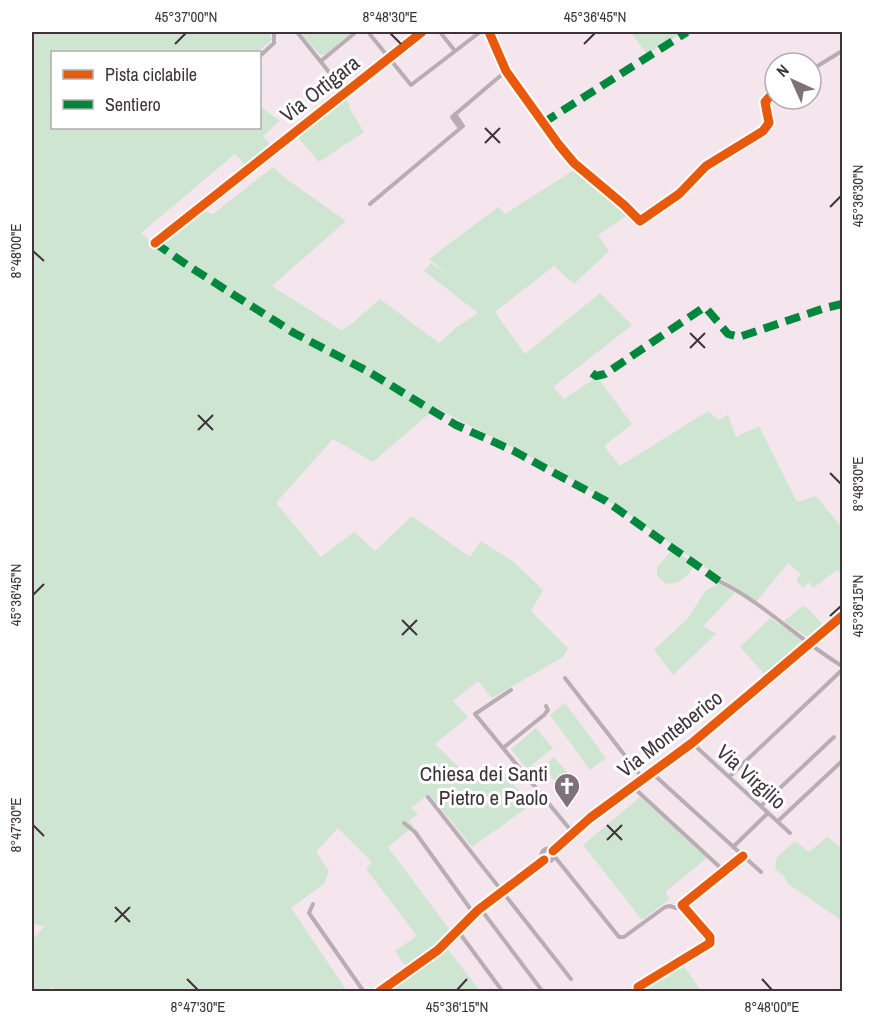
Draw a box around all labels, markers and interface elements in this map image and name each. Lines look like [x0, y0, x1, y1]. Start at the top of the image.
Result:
text: 45°37'00"N [155, 6, 217, 27]
text: 8°48'30"E [362, 6, 418, 27]
text: 45°36'45"N [564, 6, 626, 27]
street label: Via Ortigara [274, 48, 366, 129]
legend [51, 51, 261, 129]
north arrow [763, 51, 823, 111]
text: N [771, 59, 794, 82]
text: Pista ciclabile [105, 62, 197, 87]
text: Sentiero [105, 92, 161, 117]
text: 45°36'30"N [847, 165, 868, 227]
text: 8°48'00"E [5, 223, 26, 279]
text: 8°48'30"E [847, 456, 868, 512]
text: 45°36'45"N [5, 564, 26, 626]
text: 45°36'15"N [847, 575, 868, 637]
street label: Via Monteberico [611, 683, 728, 784]
street label: Via Virgilio [710, 738, 792, 816]
place label: Chiesa dei Santi Pietro e Paolo [420, 759, 548, 812]
church icon: Chiesa dei Santi Pietro e Paolo [552, 771, 582, 809]
text: 8°47'30"E [5, 797, 26, 853]
text: 8°47'30"E [170, 996, 226, 1017]
text: 45°36'15"N [426, 996, 488, 1017]
text: 8°48'00"E [744, 996, 800, 1017]

